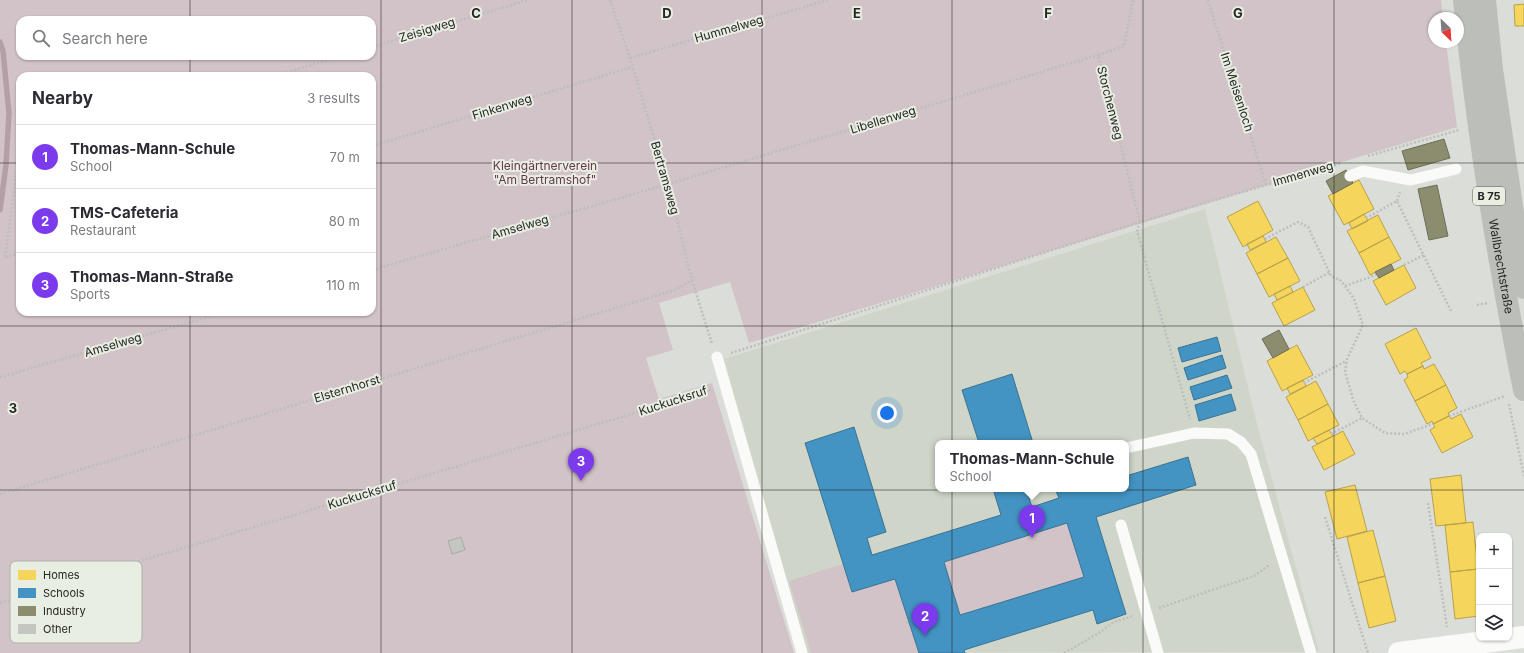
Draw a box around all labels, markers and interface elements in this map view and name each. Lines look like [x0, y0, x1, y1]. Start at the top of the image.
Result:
text: C [471, 5, 481, 21]
text: D [662, 5, 672, 21]
text: E [853, 5, 861, 21]
text: F [1044, 5, 1052, 21]
text: G [1233, 5, 1243, 21]
street label: Hummelweg [693, 12, 765, 46]
north arrow [1428, 12, 1464, 48]
street label: Zeisigweg [397, 14, 457, 45]
search box [16, 16, 376, 60]
icon: search [30, 27, 52, 49]
text: Search here [62, 29, 148, 48]
street label: Im Meisenloch [1218, 50, 1257, 133]
street label: Storchenweg [1094, 65, 1127, 141]
text: Nearby [32, 88, 93, 108]
text: 3 results [307, 90, 360, 106]
street label: Finkenweg [470, 90, 533, 123]
street label: Libellenweg [848, 102, 918, 137]
text: Thomas-Mann-Schule [70, 139, 235, 158]
street label: Bertramsweg [648, 139, 683, 216]
text: 1 [42, 149, 48, 165]
text: 70 m [330, 149, 360, 165]
text: School [70, 158, 112, 174]
park label: Kleingärtnerverein "Am Bertramshof" [493, 158, 597, 187]
street label: Immenweg [1271, 158, 1335, 189]
road number: B 75 [1473, 187, 1505, 205]
text: TMS-Cafeteria [70, 203, 179, 222]
street label: Amselweg [489, 211, 550, 242]
text: 2 [41, 213, 49, 229]
text: 80 m [329, 213, 360, 229]
street label: Wallbrechtstraße [1486, 218, 1517, 315]
text: Restaurant [70, 222, 136, 238]
text: Thomas-Mann-Straße [70, 267, 233, 286]
text: 3 [41, 277, 49, 293]
text: 110 m [326, 277, 360, 293]
text: Sports [70, 286, 110, 302]
street label: Amselweg [82, 329, 143, 360]
street label: Elsternhorst [312, 371, 382, 406]
street label: Kuckucksruf [637, 382, 710, 419]
text: 3 [9, 400, 17, 416]
your location [877, 403, 897, 423]
popup [935, 440, 1129, 492]
pin: 3 [568, 448, 594, 481]
text: Thomas-Mann-Schule [949, 449, 1115, 468]
text: School [949, 468, 992, 484]
street label: Kuckucksruf [326, 477, 399, 512]
pin: 1 [1019, 505, 1045, 538]
map controls [1476, 533, 1512, 641]
button: + [1476, 533, 1512, 569]
legend [10, 561, 142, 643]
text: Homes [43, 568, 80, 582]
button: − [1476, 569, 1512, 605]
text: Schools [43, 586, 85, 600]
pin: 2 [912, 603, 938, 636]
text: Industry [43, 604, 86, 618]
button: layers [1476, 605, 1512, 641]
text: Other [43, 622, 72, 636]

